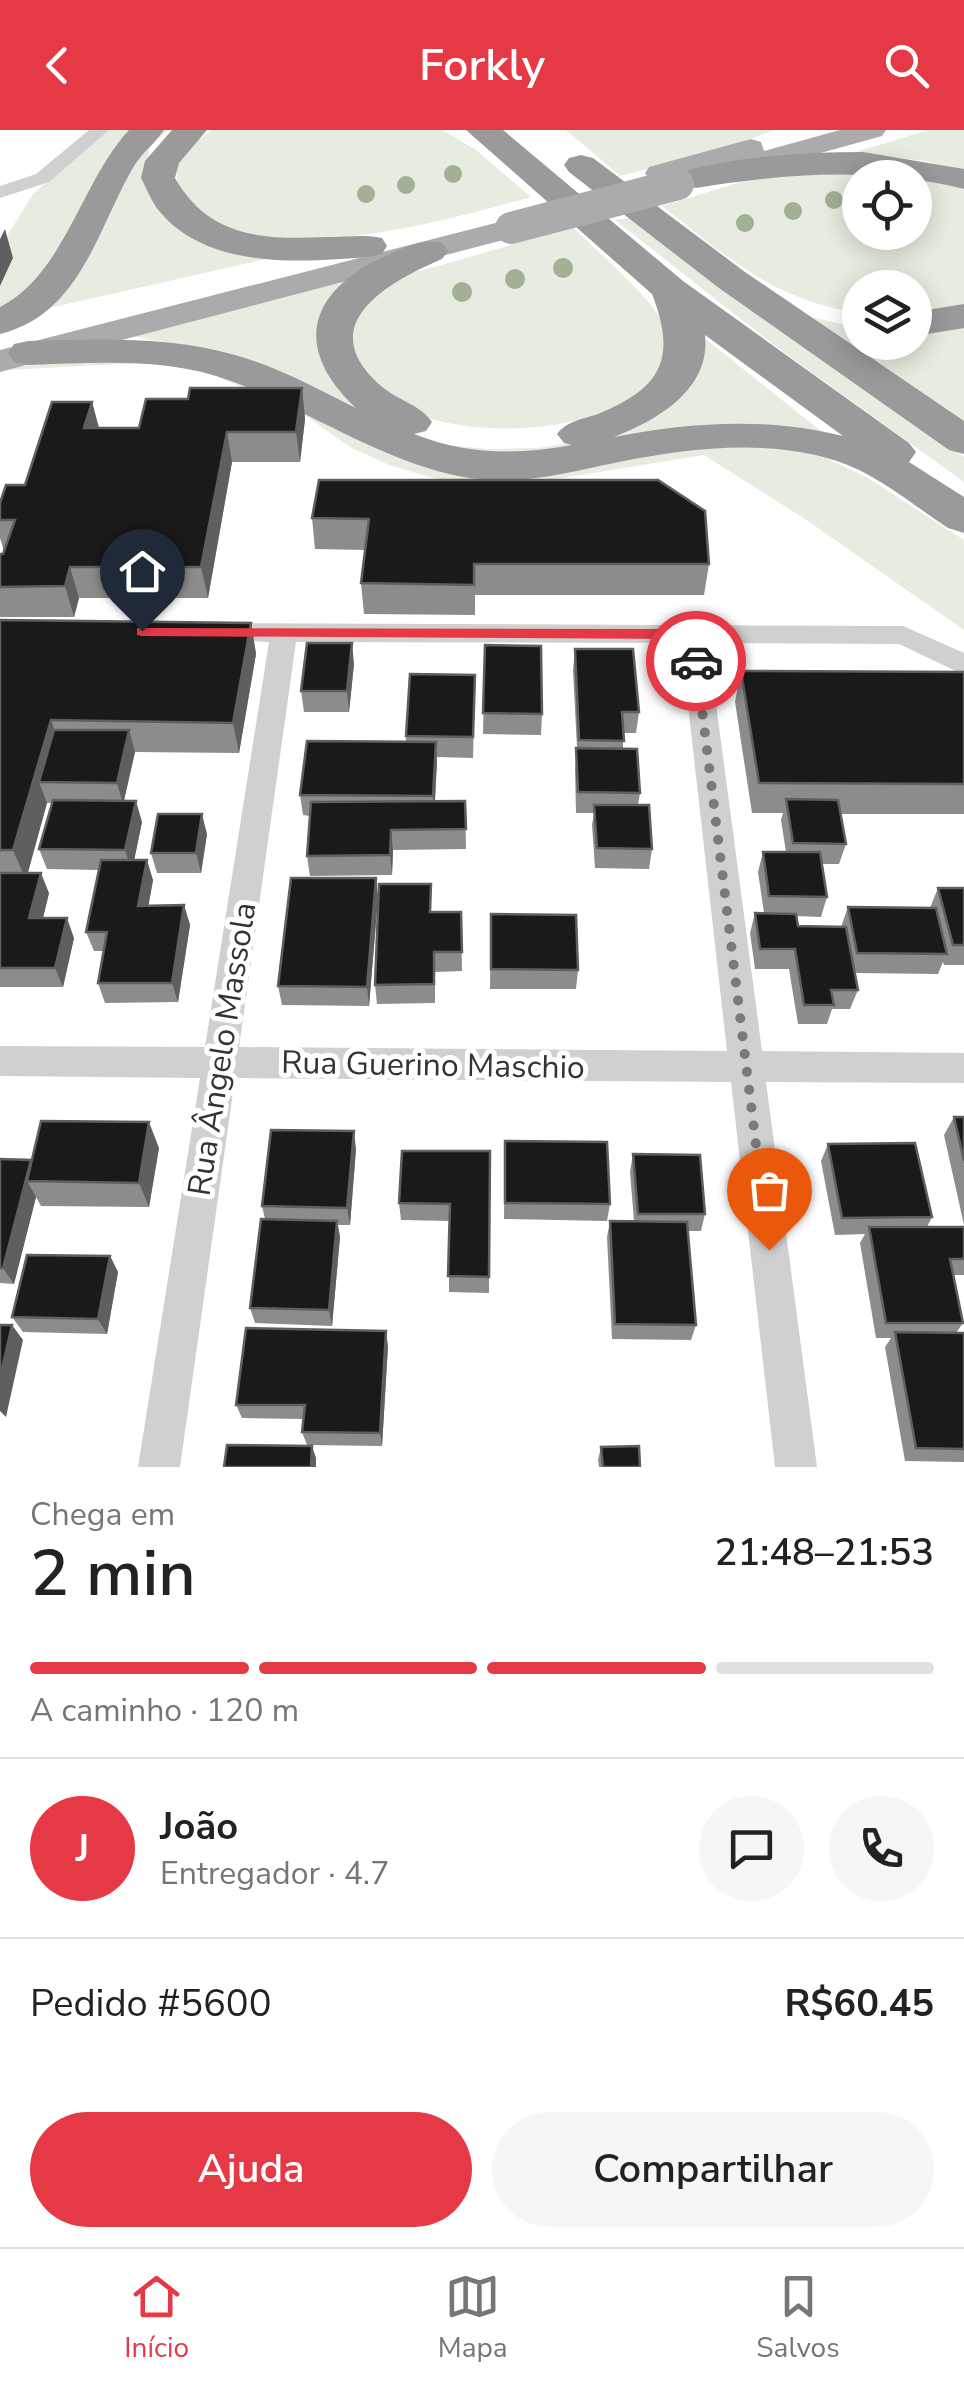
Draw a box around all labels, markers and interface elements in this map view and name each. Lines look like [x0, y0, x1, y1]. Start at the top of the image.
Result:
text: Forkly [419, 35, 545, 96]
icon: back [30, 38, 85, 93]
icon: search [879, 38, 934, 93]
map controls [842, 160, 932, 360]
button: locate [842, 160, 932, 250]
button: layers [842, 270, 932, 360]
pin [100, 529, 185, 632]
icon: home [115, 544, 170, 599]
courier [646, 611, 746, 711]
icon: car [669, 634, 724, 689]
street label: Rua Ângelo Massola [178, 899, 266, 1199]
street label: Rua Guerino Maschio [281, 1041, 585, 1089]
pin [727, 1148, 812, 1251]
icon: bag [742, 1163, 797, 1218]
text: Chega em [30, 1493, 175, 1536]
text: 21:48–21:53 [715, 1527, 934, 1578]
text: 2 min [30, 1529, 196, 1618]
text: A caminho · 120 m [30, 1689, 299, 1732]
button: chat [699, 1796, 804, 1901]
button: phone [829, 1796, 934, 1901]
text: João [160, 1801, 238, 1852]
text: J [76, 1823, 89, 1874]
text: Entregador · 4.7 [160, 1852, 389, 1895]
text: Pedido #5600 [30, 1978, 271, 2029]
text: R$60.45 [785, 1978, 934, 2029]
button: Ajuda [30, 2112, 472, 2227]
button: Compartilhar [492, 2112, 934, 2227]
tab: Início [124, 2269, 189, 2367]
tab: Mapa [438, 2269, 508, 2367]
tab: Salvos [756, 2269, 840, 2367]

